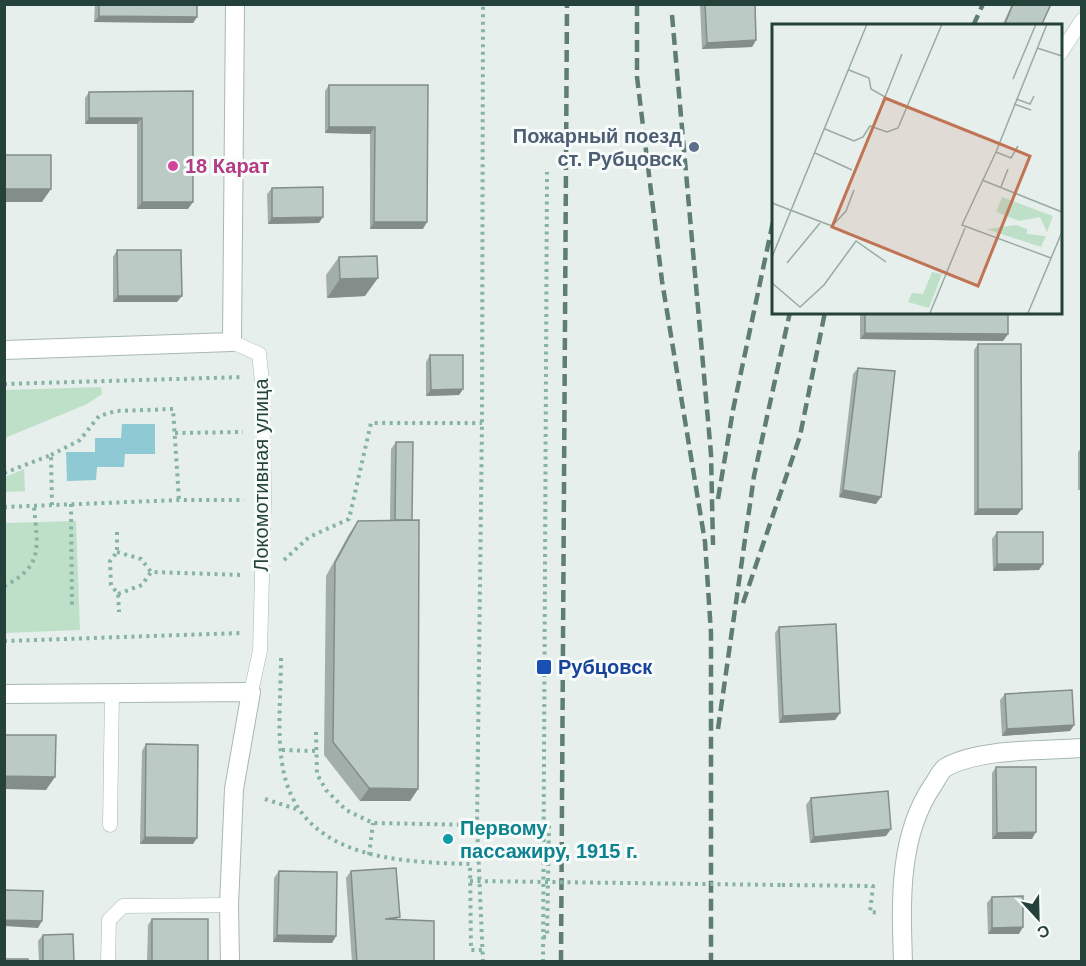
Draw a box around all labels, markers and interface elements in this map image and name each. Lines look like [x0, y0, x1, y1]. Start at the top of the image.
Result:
inset map [772, 24, 1062, 314]
place label: Пожарный поезд ст. Рубцовск [513, 125, 683, 170]
marker: Пожарный поезд ст. Рубцовск [687, 140, 701, 154]
place label: 18 Карат [185, 155, 270, 177]
marker: 18 Карат [166, 159, 180, 173]
street label: Локомотивная улица [250, 377, 272, 572]
place label: Рубцовск [558, 656, 653, 678]
marker: Рубцовск [535, 658, 553, 676]
place label: Первому пассажиру, 1915 г. [460, 817, 638, 862]
marker: Первому пассажиру, 1915 г. [441, 832, 455, 846]
north arrow [1008, 888, 1068, 948]
text: С [1034, 921, 1052, 942]

